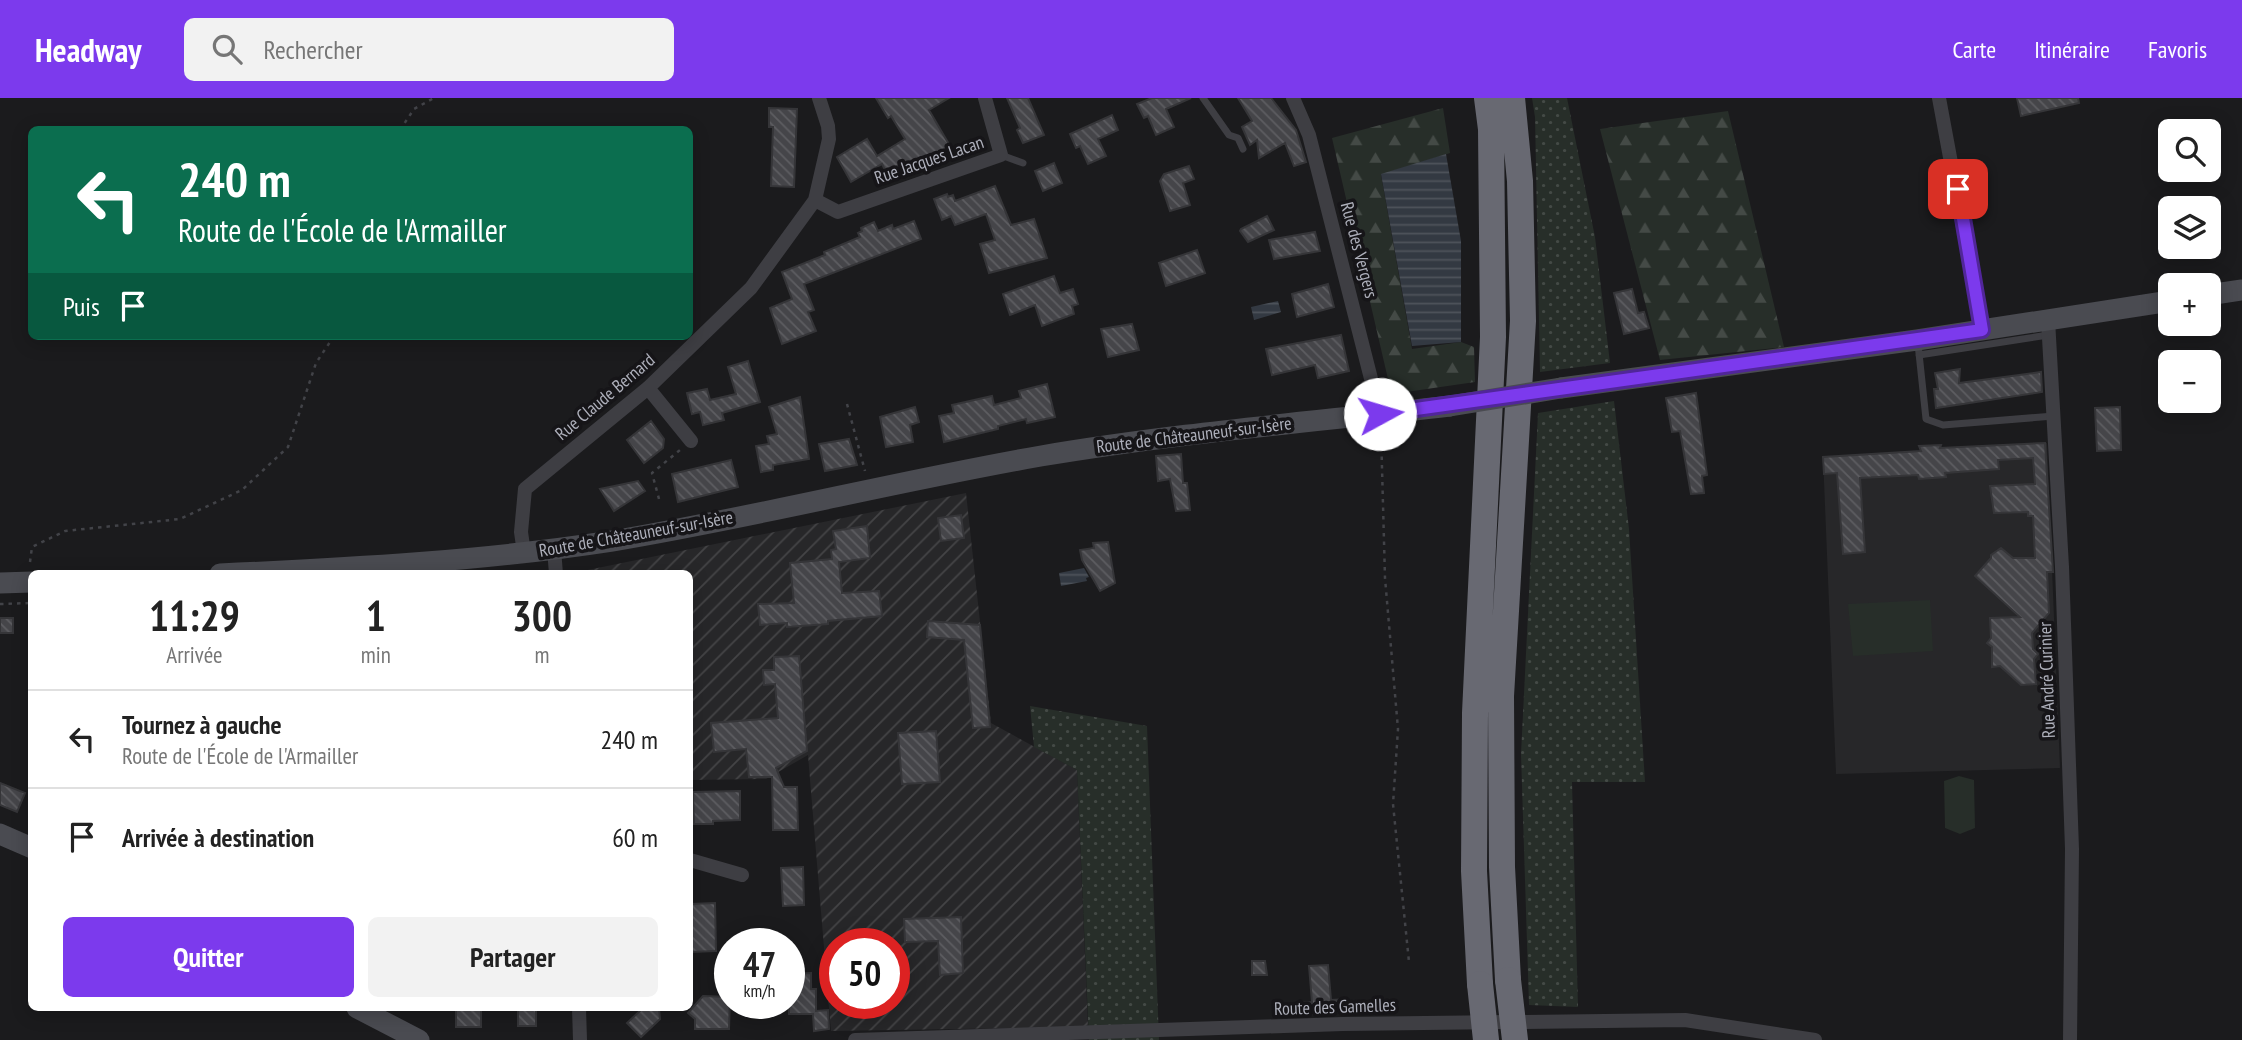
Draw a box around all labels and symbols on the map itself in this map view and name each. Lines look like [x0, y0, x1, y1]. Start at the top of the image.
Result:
street label: Rue Jacques Lacan [871, 130, 987, 189]
pin [1928, 159, 1988, 219]
street label: Rue des Vergers [1336, 199, 1383, 300]
street label: Rue Claude Bernard [550, 348, 659, 445]
position arrow [1343, 377, 1417, 451]
street label: Route de Châteauneuf-sur-Isère [1095, 411, 1293, 458]
street label: Route de Châteauneuf-sur-Isère [537, 505, 735, 562]
street label: Rue André Curinier [2033, 621, 2060, 739]
speed limit sign: 50 [819, 928, 910, 1019]
street label: Route des Gamelles [1274, 993, 1396, 1020]

